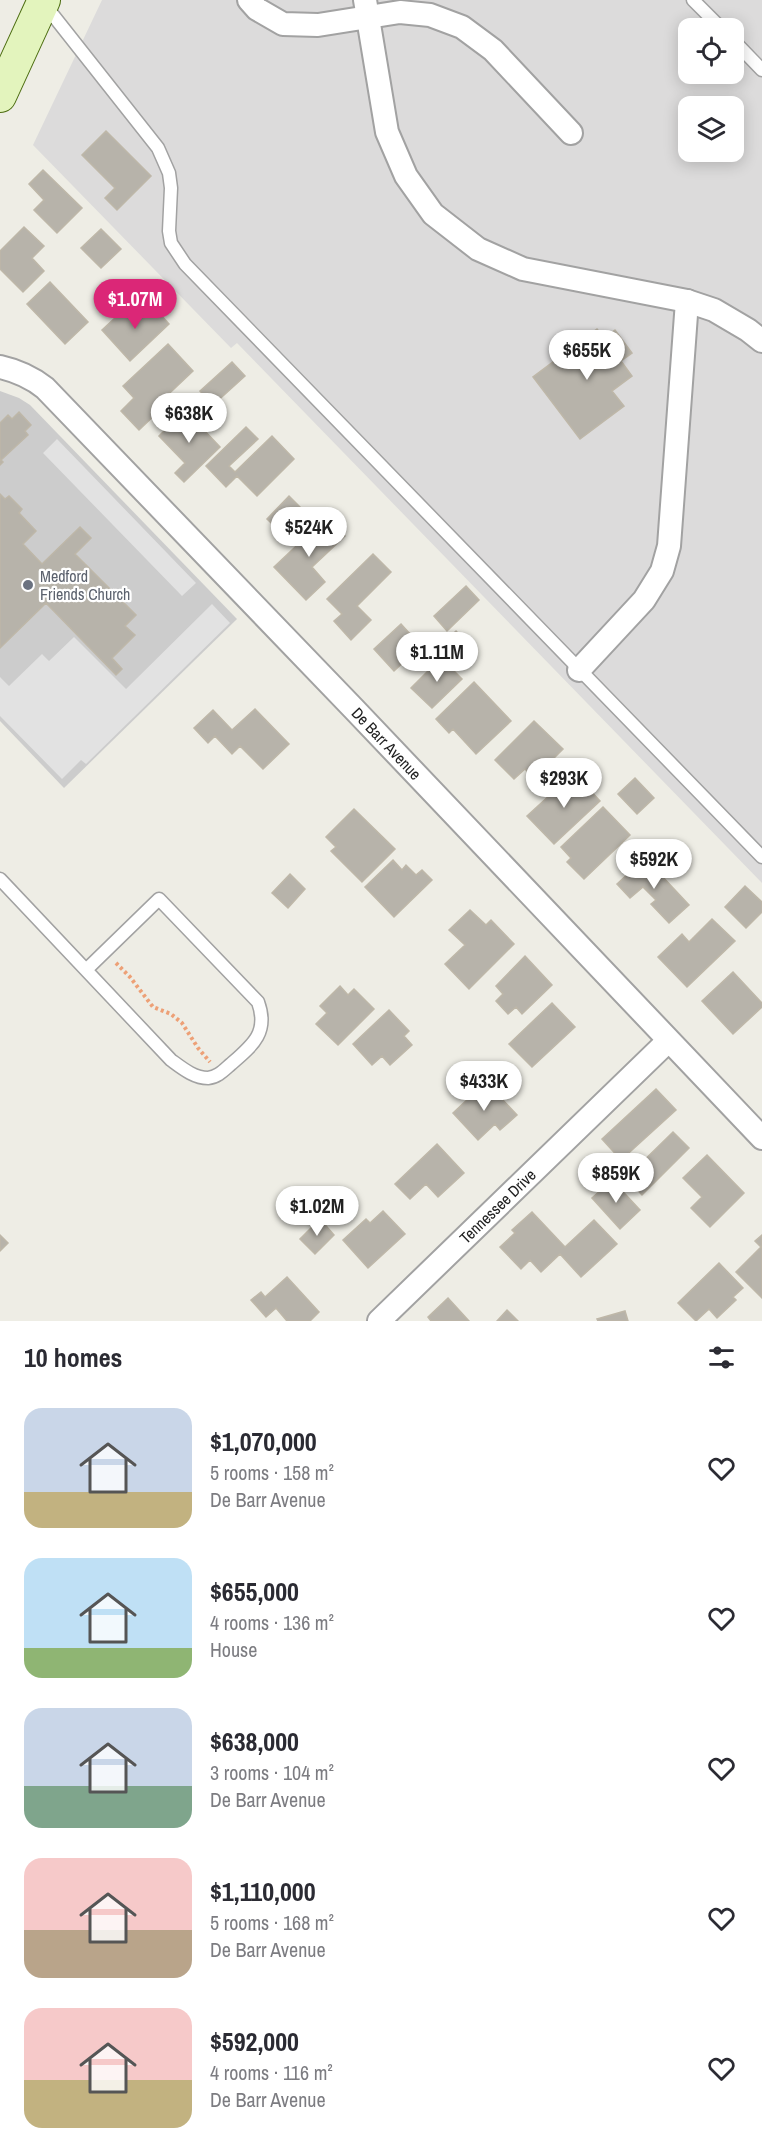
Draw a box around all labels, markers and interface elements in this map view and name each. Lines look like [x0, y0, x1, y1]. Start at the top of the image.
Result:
map controls [678, 18, 744, 162]
button: locate [678, 18, 744, 84]
button: layers [678, 96, 744, 162]
pin: $1.07M [86, 279, 184, 330]
text: $1.07M [108, 285, 162, 312]
pin: $655K [545, 330, 629, 381]
text: $655K [563, 336, 611, 363]
pin: $638K [147, 393, 231, 444]
text: $638K [165, 399, 213, 426]
pin: $524K [267, 507, 351, 558]
text: $524K [285, 513, 333, 540]
place label: Medford Friends Church [40, 565, 130, 605]
marker: Medford Friends Church [21, 578, 35, 592]
pin: $1.11M [388, 632, 486, 683]
text: $1.11M [410, 638, 464, 665]
street label: De Barr Avenue [347, 702, 426, 784]
pin: $293K [522, 758, 606, 809]
text: $293K [540, 764, 588, 791]
pin: $592K [612, 839, 696, 890]
text: $592K [630, 845, 678, 872]
pin: $433K [442, 1061, 526, 1112]
text: $433K [460, 1067, 508, 1094]
pin: $859K [574, 1153, 658, 1204]
text: $859K [592, 1159, 640, 1186]
street label: Tennessee Drive [454, 1164, 541, 1248]
pin: $1.02M [268, 1186, 366, 1237]
text: $1.02M [290, 1192, 344, 1219]
text: 10 homes [24, 1340, 122, 1375]
icon: filters [705, 1341, 738, 1374]
text: $1,070,000 [210, 1424, 317, 1459]
icon: home [72, 1432, 144, 1504]
icon: heart [705, 1452, 738, 1485]
text: 5 rooms · 158 m² [210, 1459, 334, 1486]
text: De Barr Avenue [210, 1486, 326, 1513]
text: $655,000 [210, 1574, 299, 1609]
icon: home [72, 1582, 144, 1654]
icon: heart [705, 1602, 738, 1635]
text: 4 rooms · 136 m² [210, 1609, 334, 1636]
text: House [210, 1636, 257, 1663]
text: $638,000 [210, 1724, 299, 1759]
icon: home [72, 1732, 144, 1804]
icon: heart [705, 1752, 738, 1785]
text: 3 rooms · 104 m² [210, 1759, 334, 1786]
text: De Barr Avenue [210, 1786, 326, 1813]
text: $1,110,000 [210, 1874, 316, 1909]
icon: home [72, 1882, 144, 1954]
icon: heart [705, 1902, 738, 1935]
text: 5 rooms · 168 m² [210, 1909, 334, 1936]
text: De Barr Avenue [210, 1936, 326, 1963]
text: $592,000 [210, 2024, 299, 2059]
icon: home [72, 2032, 144, 2104]
icon: heart [705, 2052, 738, 2085]
text: 4 rooms · 116 m² [210, 2059, 333, 2086]
text: De Barr Avenue [210, 2086, 326, 2113]

